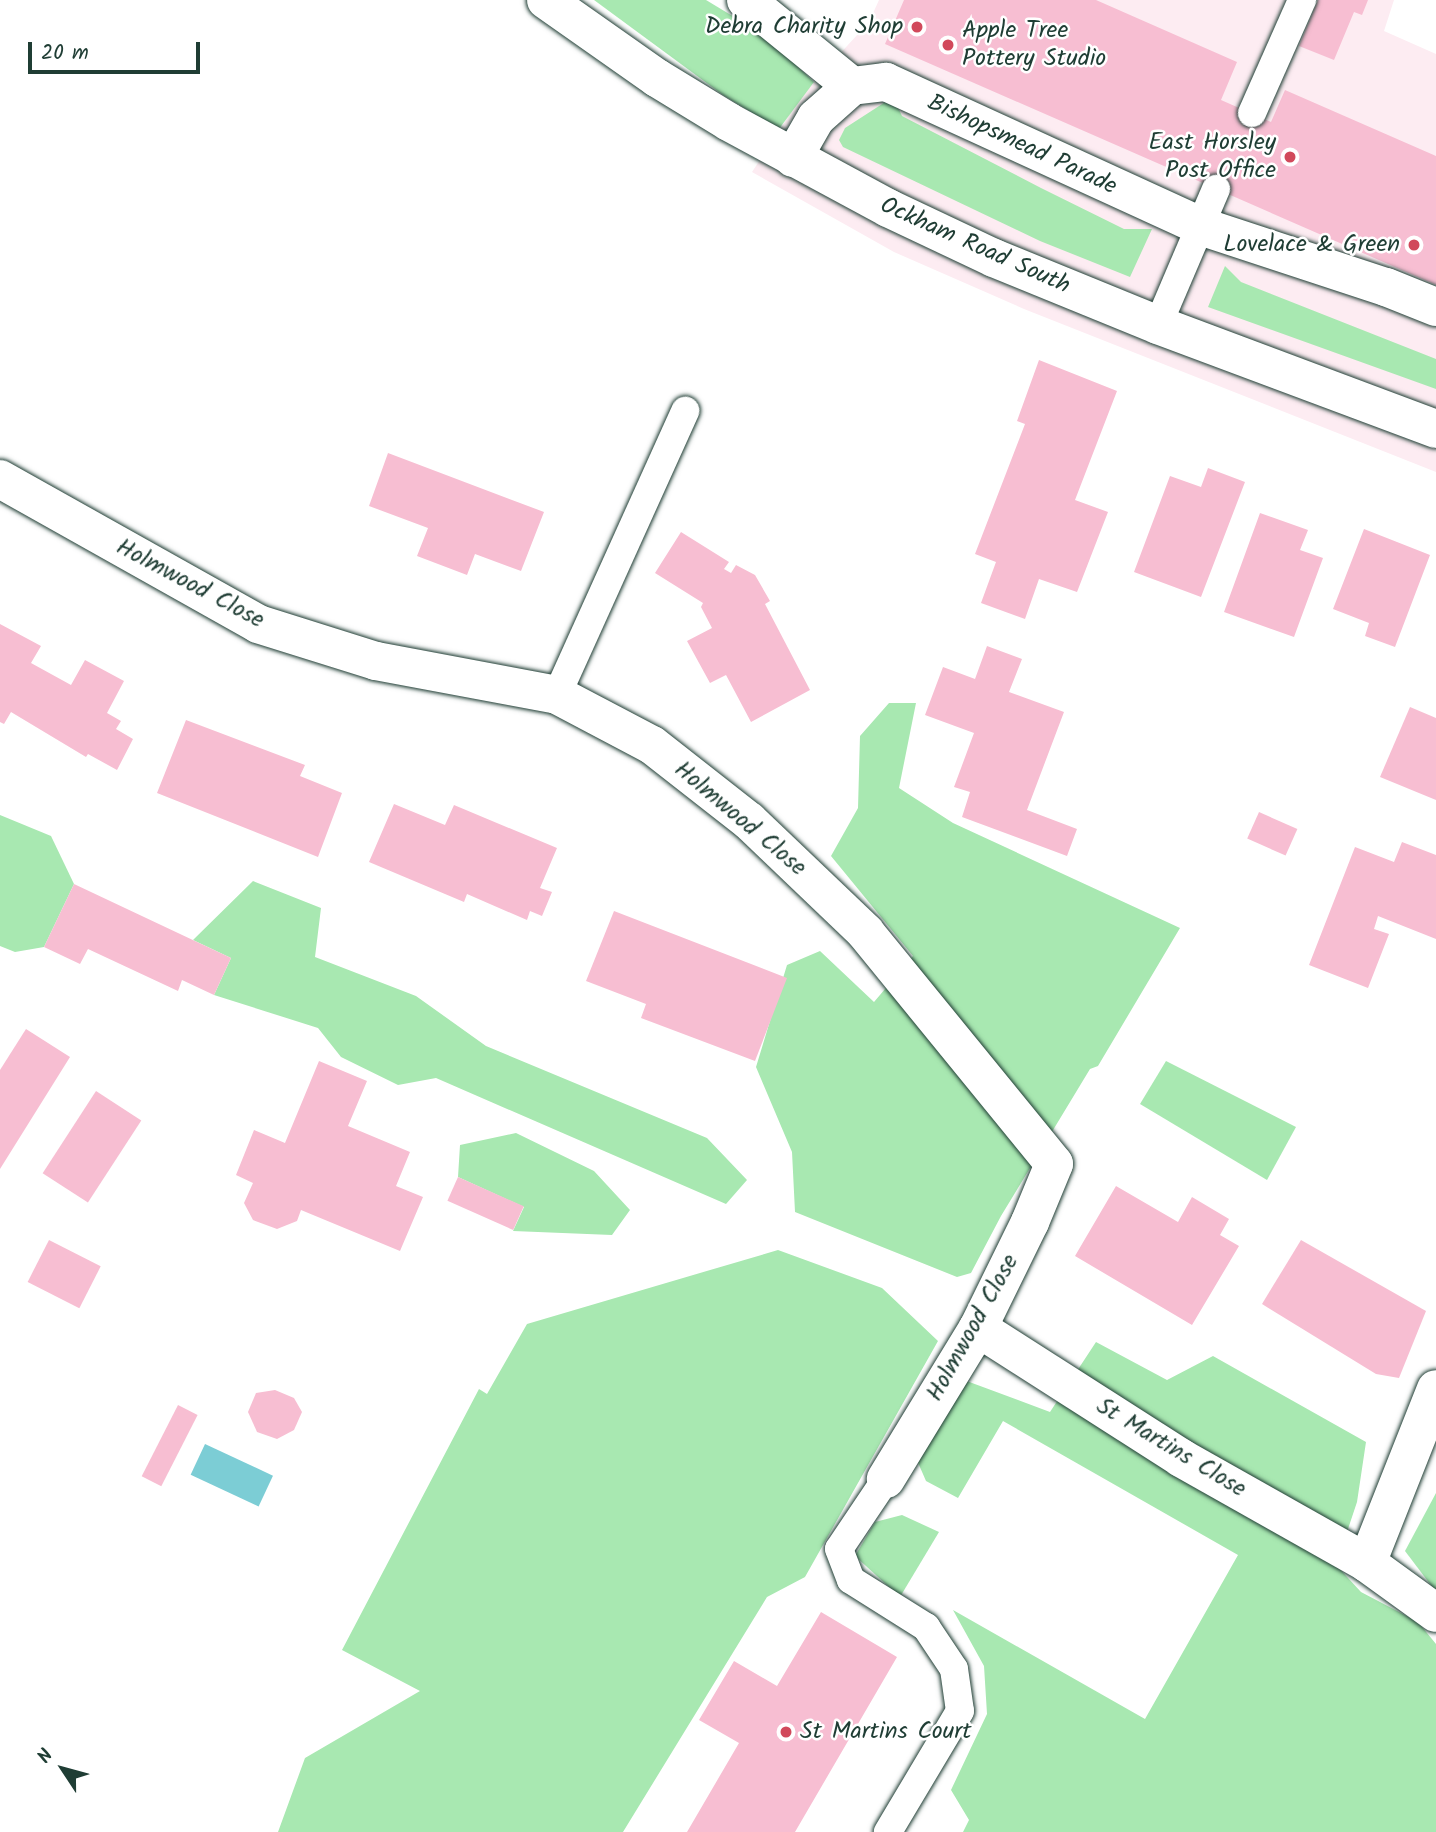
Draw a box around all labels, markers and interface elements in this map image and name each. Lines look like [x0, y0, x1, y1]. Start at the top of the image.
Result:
place label: Debra Charity Shop [705, 13, 903, 41]
place label: Apple Tree Pottery Studio [962, 17, 1106, 73]
marker: Debra Charity Shop [909, 19, 925, 35]
scale bar [32, 28, 203, 72]
text: 20 m [41, 37, 89, 70]
marker: Apple Tree Pottery Studio [940, 37, 956, 53]
street label: Bishopsmead Parade [923, 88, 1121, 202]
place label: East Horsley Post Office [1149, 129, 1276, 185]
marker: East Horsley Post Office [1282, 149, 1298, 165]
street label: Ockham Road South [876, 191, 1074, 301]
place label: Lovelace & Green [1223, 231, 1400, 259]
marker: Lovelace & Green [1406, 237, 1422, 253]
street label: Holmwood Close [111, 533, 269, 635]
street label: Holmwood Close [668, 755, 812, 883]
street label: Holmwood Close [921, 1249, 1025, 1407]
street label: St Martins Close [1091, 1392, 1251, 1504]
place label: St Martins Court [800, 1718, 971, 1746]
marker: St Martins Court [778, 1724, 794, 1740]
north arrow [28, 1734, 98, 1804]
text: N [30, 1743, 62, 1770]

